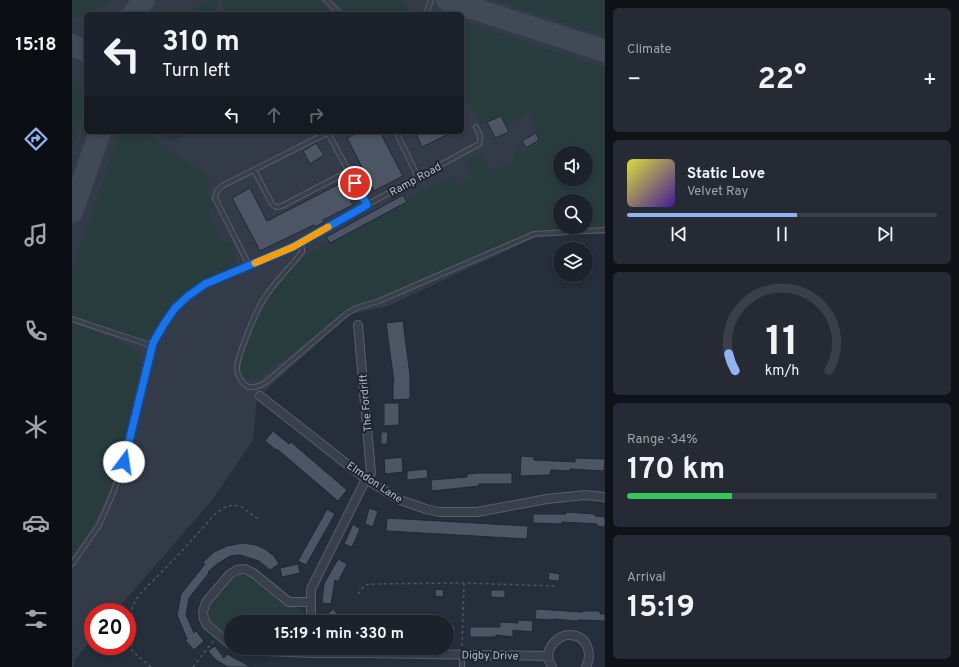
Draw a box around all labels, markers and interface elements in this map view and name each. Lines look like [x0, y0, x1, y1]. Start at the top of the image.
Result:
text: 310 m [162, 25, 240, 61]
icon: left [96, 28, 148, 80]
text: 15:18 [15, 34, 57, 57]
text: Climate [627, 42, 672, 58]
text: Turn left [162, 60, 230, 83]
text: 22° [757, 62, 807, 99]
text: − [627, 67, 641, 94]
text: + [923, 67, 937, 94]
icon: left [221, 104, 243, 126]
icon: ahead [263, 104, 285, 126]
icon: right [305, 104, 327, 126]
icon: directions [22, 125, 50, 153]
map controls [553, 146, 593, 282]
button: sound [553, 146, 593, 186]
street label: Ramp Road [387, 160, 444, 200]
text: Static Love [687, 165, 765, 184]
pin [338, 166, 372, 200]
icon: arrive [344, 172, 366, 194]
text: Velvet Ray [687, 184, 748, 200]
button: search [553, 194, 593, 234]
icon: music [22, 221, 50, 249]
icon: previous [668, 223, 690, 245]
icon: pause [771, 223, 793, 245]
icon: next [874, 223, 896, 245]
button: layers [553, 242, 593, 282]
icon: phone [22, 317, 50, 345]
text: 11 [765, 317, 799, 370]
text: km/h [765, 362, 799, 380]
street label: The Fordrift [357, 374, 375, 432]
icon: climate [22, 413, 50, 441]
text: Range · 34% [627, 432, 698, 448]
position arrow [103, 441, 145, 483]
text: 170 km [627, 452, 725, 489]
street label: Elmdon Lane [344, 459, 405, 507]
icon: car [22, 509, 50, 537]
text: Arrival [627, 570, 666, 586]
text: 15:19 [627, 590, 695, 627]
speed limit sign: 20 [84, 603, 136, 655]
icon: filters [22, 605, 50, 633]
text: 15:19 · 1 min · 330 m [274, 625, 404, 644]
street label: Digby Drive [461, 649, 519, 663]

